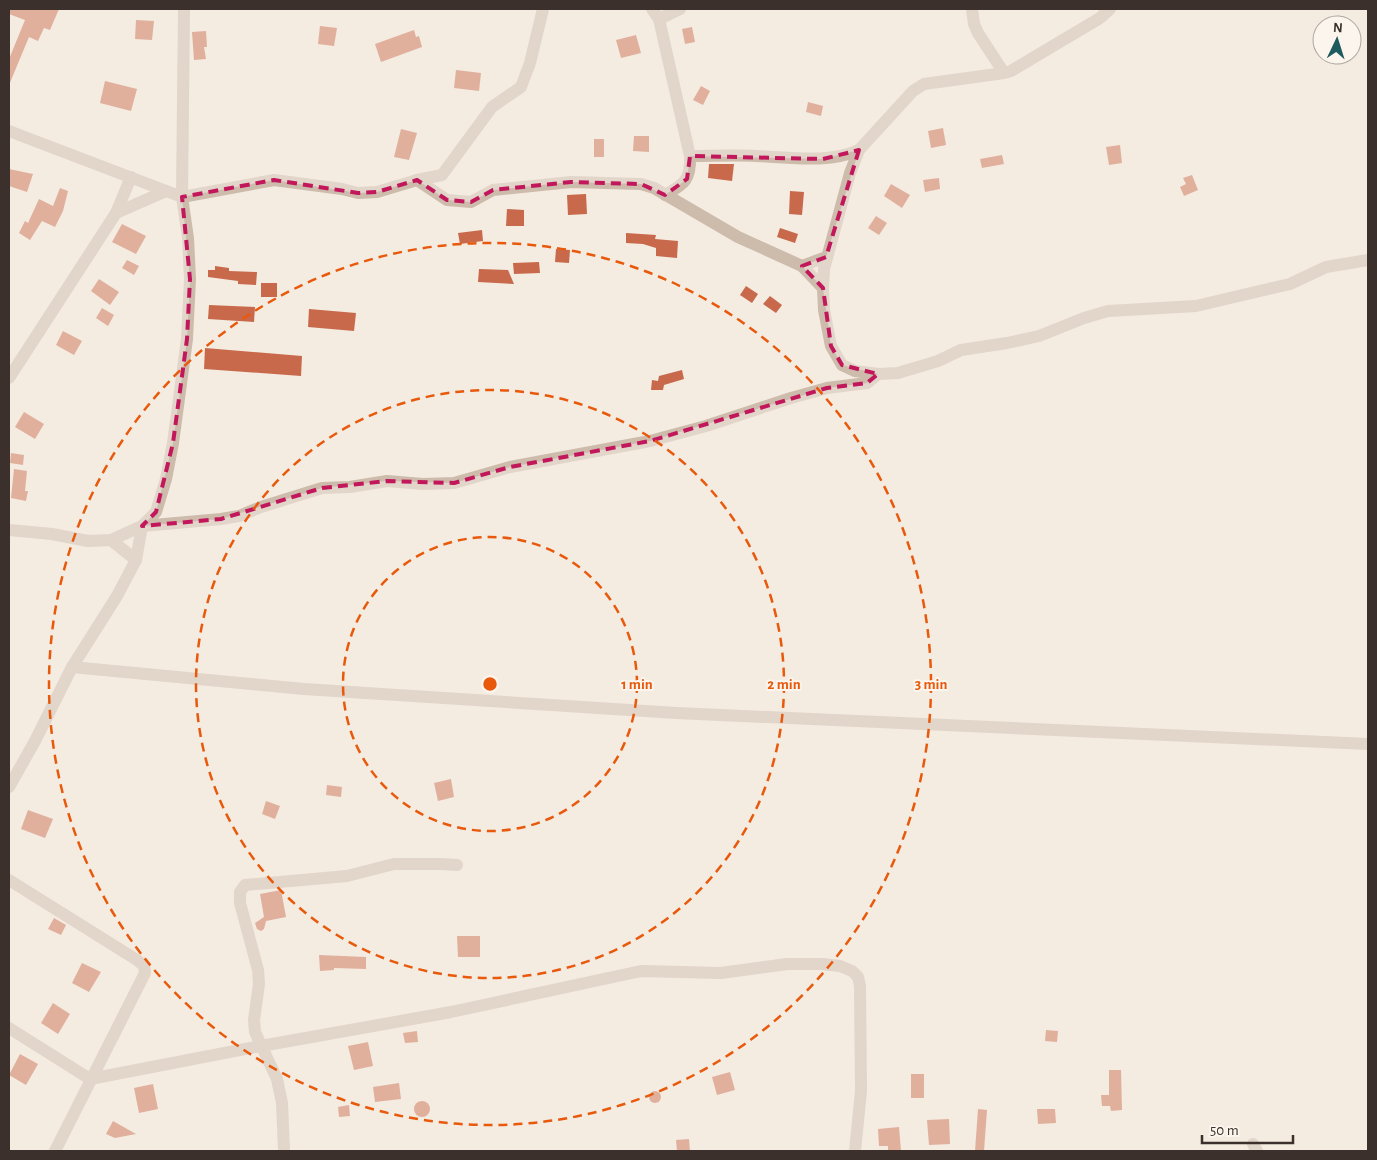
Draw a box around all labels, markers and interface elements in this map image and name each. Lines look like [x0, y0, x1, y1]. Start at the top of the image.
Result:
north arrow [1312, 15, 1362, 65]
text: N [1332, 21, 1343, 35]
centre of rings [481, 675, 499, 693]
text: 1 min [621, 677, 653, 692]
text: 2 min [767, 677, 801, 692]
text: 3 min [915, 677, 947, 692]
scale bar [1202, 1112, 1293, 1144]
text: 50 m [1210, 1123, 1239, 1138]

